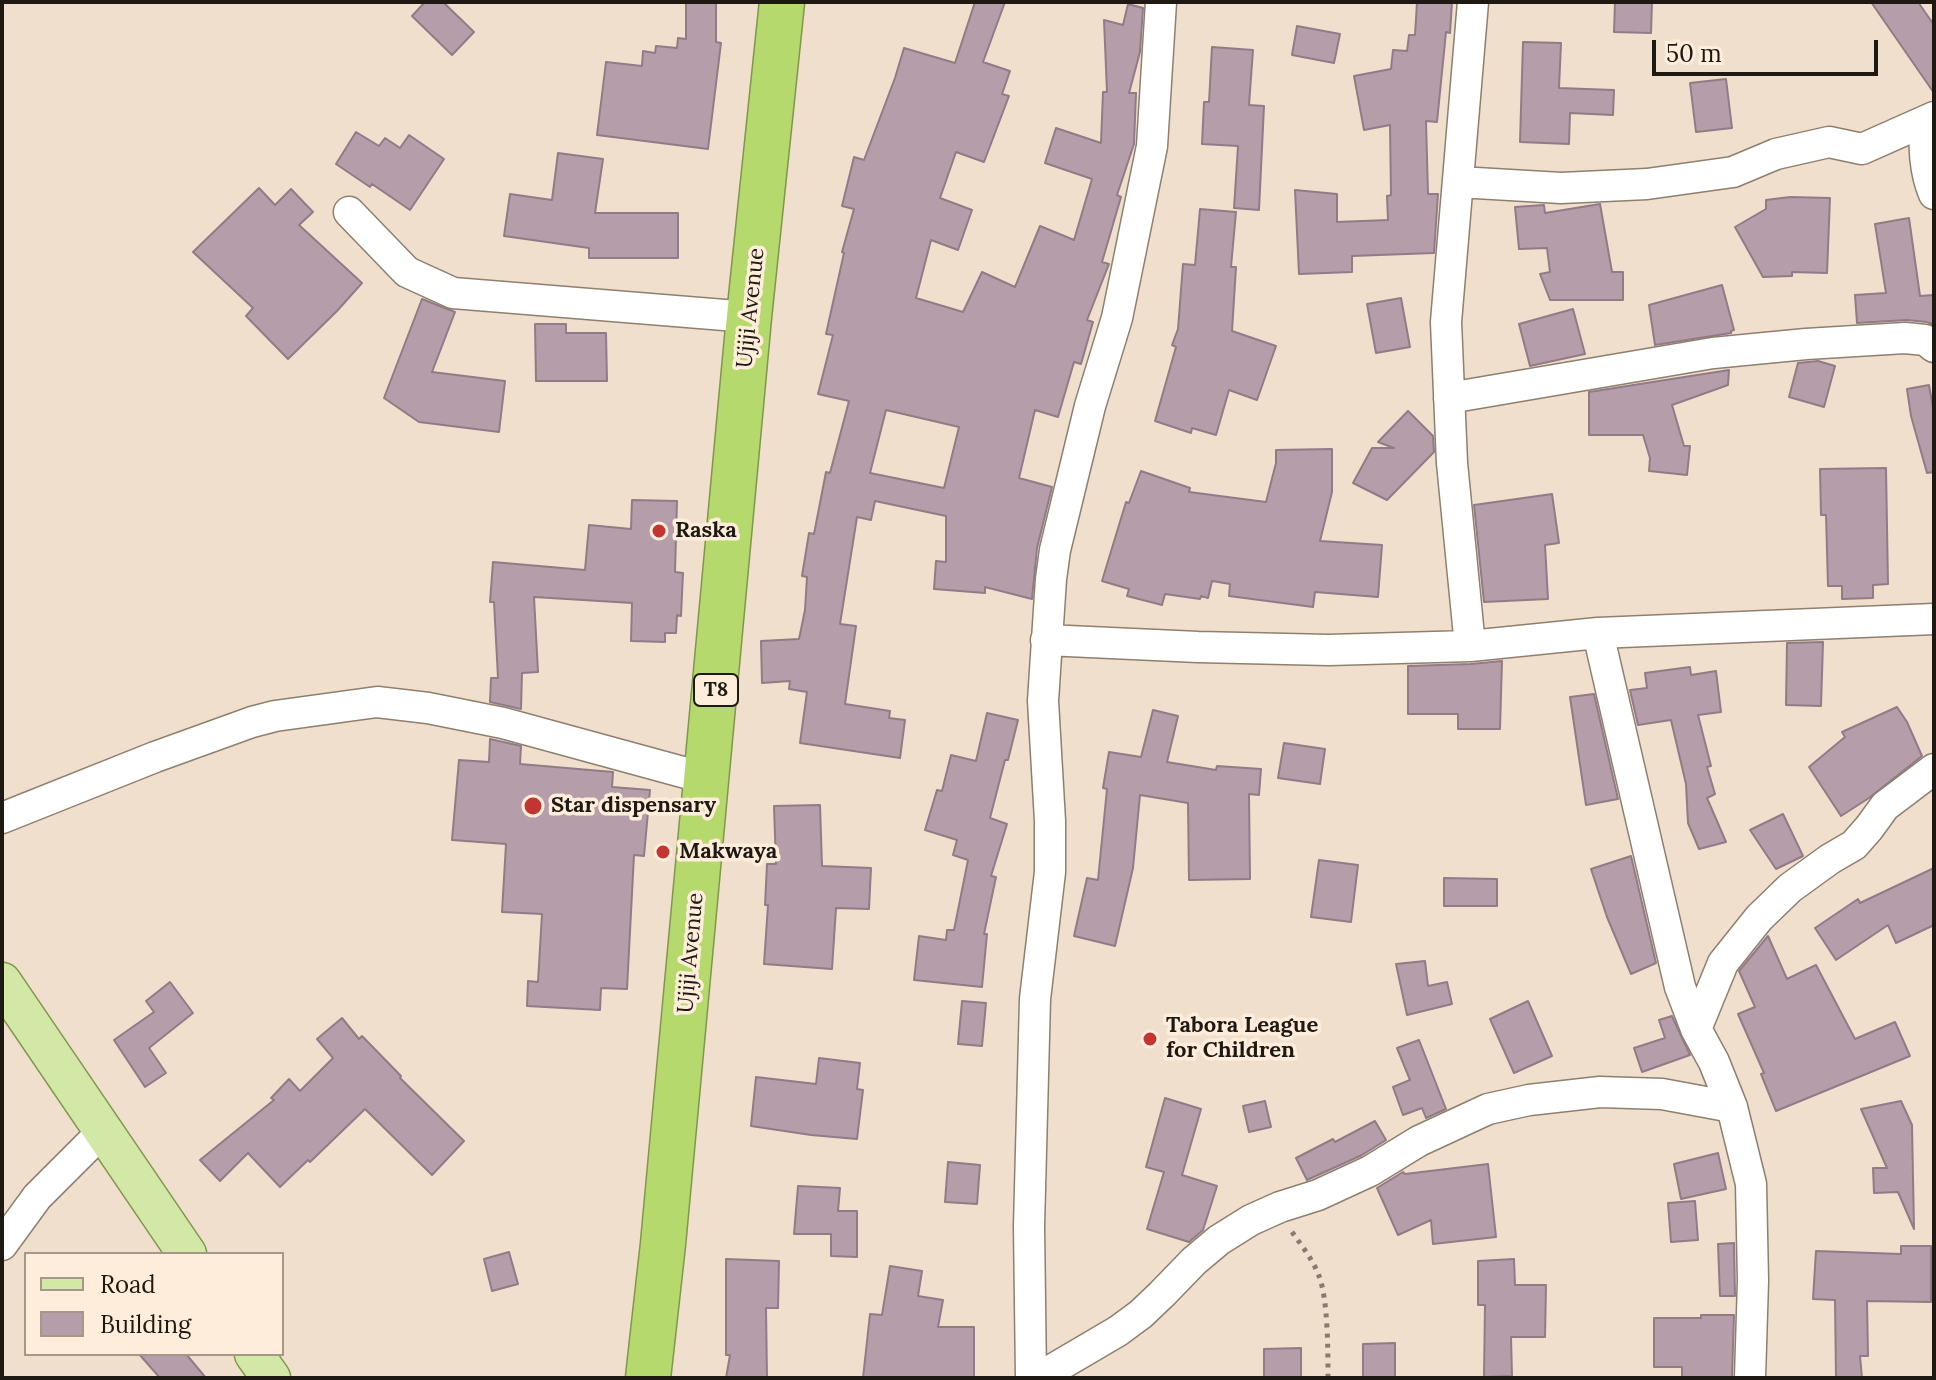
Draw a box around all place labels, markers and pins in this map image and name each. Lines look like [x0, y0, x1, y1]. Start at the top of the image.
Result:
place label: Raska [675, 518, 737, 544]
marker: Raska [650, 522, 668, 540]
place label: Star dispensary [551, 793, 716, 819]
marker: Star dispensary [522, 795, 544, 817]
place label: Makwaya [679, 839, 777, 865]
marker: Makwaya [654, 843, 672, 861]
place label: Tabora League for Children [1166, 1013, 1318, 1064]
marker: Tabora League for Children [1141, 1030, 1159, 1048]

